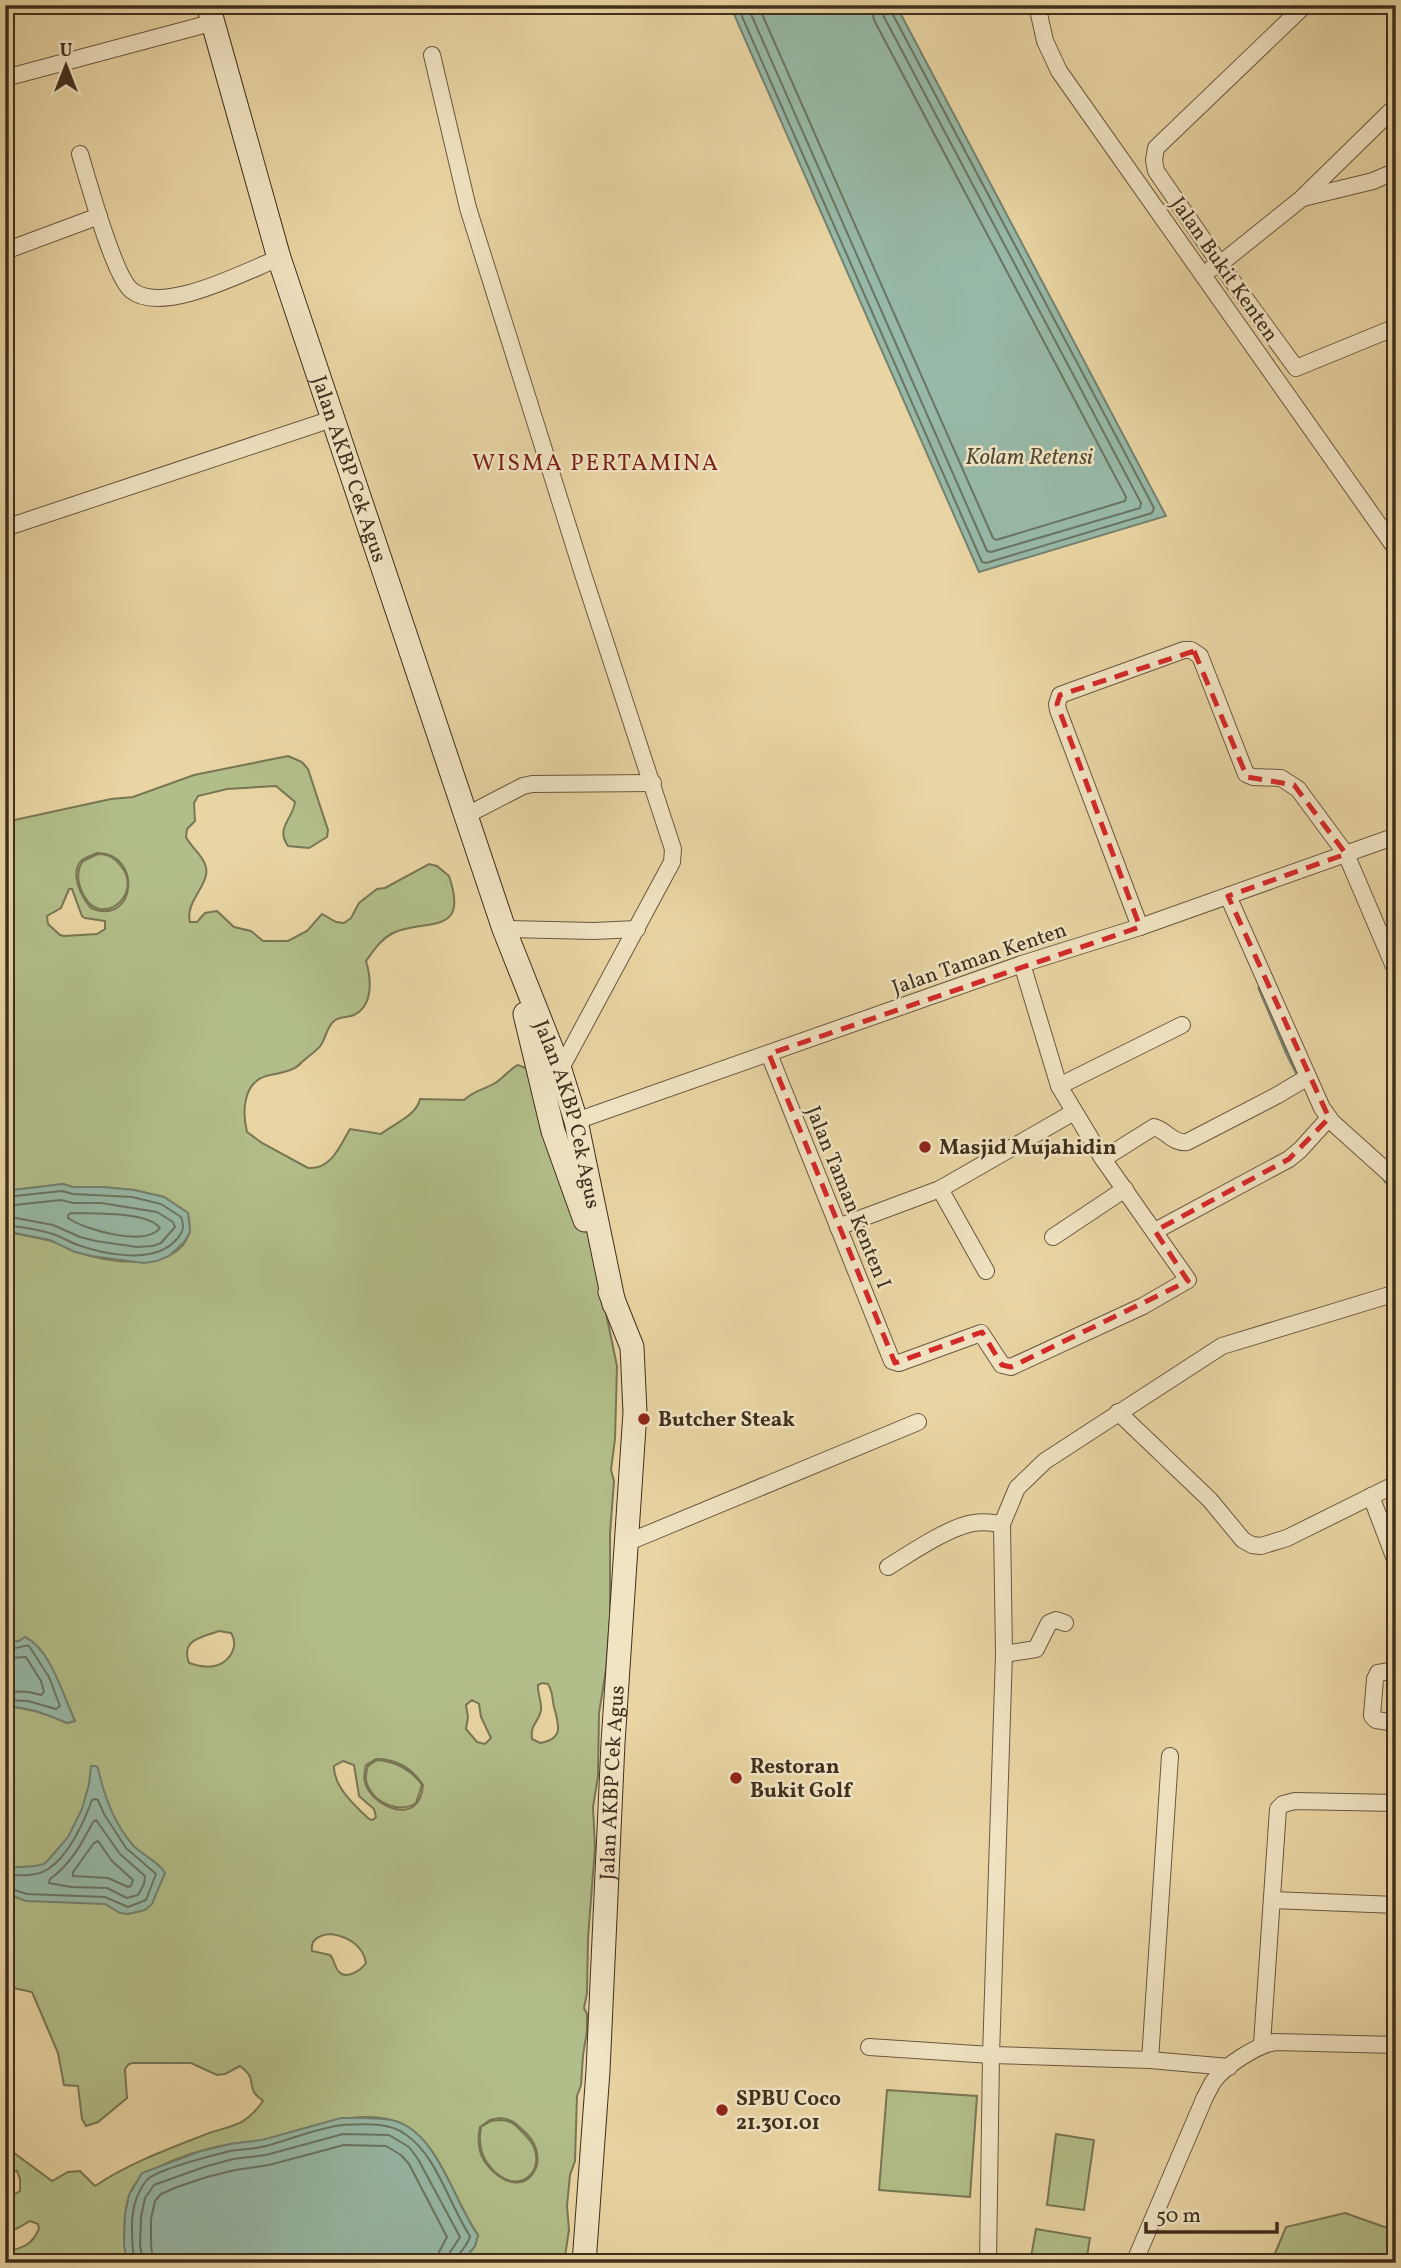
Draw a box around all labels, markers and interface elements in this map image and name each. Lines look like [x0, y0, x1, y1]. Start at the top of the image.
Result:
north arrow [32, 32, 102, 102]
text: U [59, 38, 73, 64]
street label: Jalan Bukit Kenten [1163, 192, 1285, 348]
street label: Jalan AKBP Cek Agus [303, 372, 393, 566]
water label: Kolam Retensi [965, 442, 1093, 474]
district label: WISMA PERTAMINA [472, 448, 720, 480]
street label: Jalan Taman Kenten [888, 916, 1071, 1003]
street label: Jalan AKBP Cek Agus [526, 1016, 607, 1211]
street label: Jalan Taman Kenten I [798, 1102, 898, 1293]
place label: Masjid Mujahidin [939, 1134, 1117, 1163]
marker: Masjid Mujahidin [917, 1139, 933, 1155]
place label: Butcher Steak [658, 1406, 795, 1435]
marker: Butcher Steak [636, 1411, 652, 1427]
street label: Jalan AKBP Cek Agus [594, 1685, 633, 1881]
place label: Restoran Bukit Golf [750, 1753, 853, 1806]
marker: Restoran Bukit Golf [728, 1770, 744, 1786]
place label: SPBU Coco 21.301.01 [736, 2085, 841, 2138]
marker: SPBU Coco 21.301.01 [714, 2102, 730, 2118]
scale bar [1146, 2191, 1277, 2235]
text: 50 m [1156, 2202, 1201, 2231]

